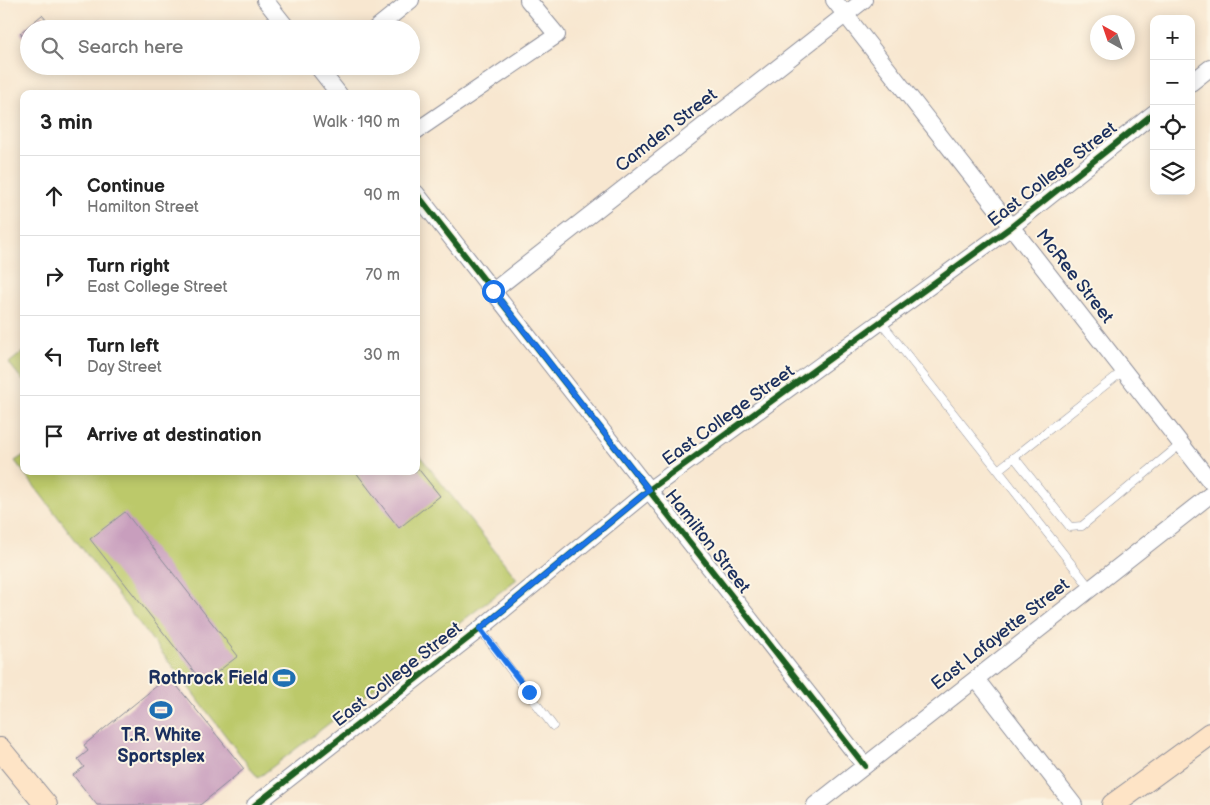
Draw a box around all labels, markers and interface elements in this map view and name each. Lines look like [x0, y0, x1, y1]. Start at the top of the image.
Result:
north arrow [1090, 15, 1135, 60]
map controls [1150, 15, 1195, 195]
button: + [1150, 15, 1195, 60]
search box [20, 20, 420, 75]
icon: search [38, 34, 66, 62]
text: Search here [78, 36, 183, 59]
button: − [1150, 60, 1195, 105]
street label: Camden Street [611, 84, 722, 177]
button: locate [1150, 105, 1195, 150]
text: 3 min [40, 110, 93, 135]
text: Walk · 190 m [313, 113, 400, 132]
street label: East College Street [984, 117, 1121, 231]
button: layers [1150, 150, 1195, 195]
text: Continue [87, 175, 165, 198]
icon: ahead [40, 182, 68, 210]
text: 90 m [364, 186, 400, 205]
text: Hamilton Street [87, 198, 199, 217]
street label: McRee Street [1031, 225, 1118, 328]
text: Turn right [87, 255, 170, 278]
icon: right [40, 262, 68, 290]
text: 70 m [365, 266, 400, 285]
text: East College Street [87, 278, 227, 297]
route start [482, 280, 505, 303]
text: Turn left [87, 335, 159, 358]
icon: left [40, 342, 68, 370]
text: 30 m [363, 346, 400, 365]
text: Day Street [87, 358, 162, 377]
street label: East College Street [658, 360, 799, 470]
icon: arrive [40, 422, 68, 450]
text: Arrive at destination [87, 424, 262, 447]
street label: Hamilton Street [661, 485, 755, 598]
street label: East Lafayette Street [927, 574, 1074, 695]
street label: East College Street [329, 617, 466, 731]
sports icon: Rothrock Field [271, 665, 297, 691]
place label: Rothrock Field [148, 668, 268, 689]
route end [518, 681, 541, 704]
sports icon: T.R. White Sportsplex [148, 697, 174, 723]
place label: T.R. White Sportsplex [118, 725, 204, 767]

